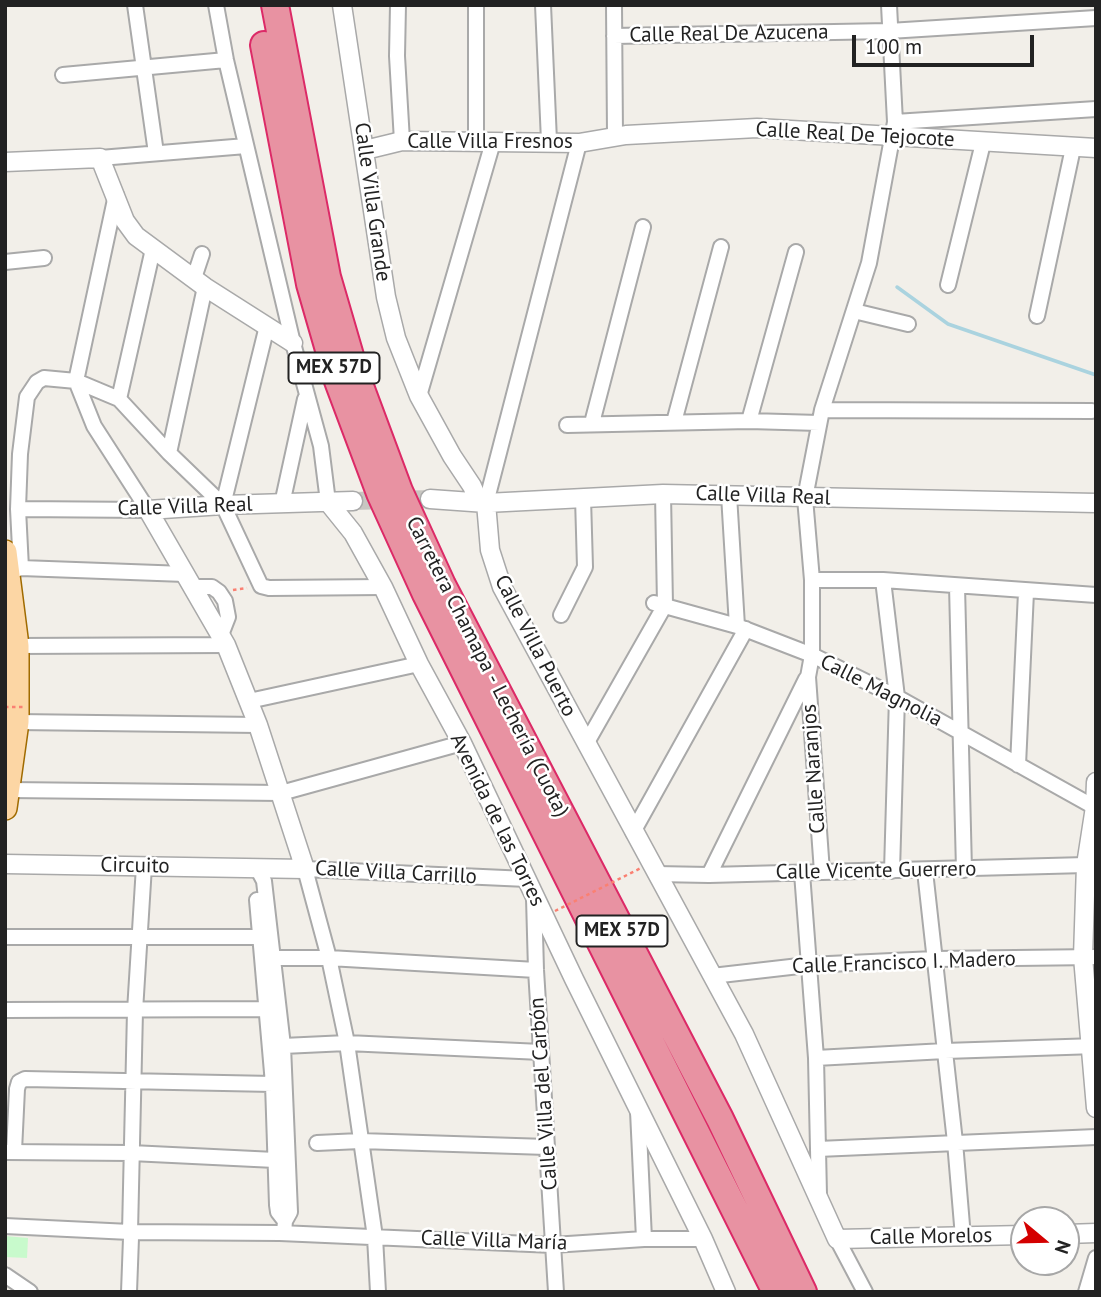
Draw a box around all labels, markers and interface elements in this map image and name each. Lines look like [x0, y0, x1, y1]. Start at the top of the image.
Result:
street label: Calle Real De Azucena [629, 20, 829, 48]
scale bar [856, 21, 1038, 65]
text: 100 m [865, 33, 922, 60]
street label: Calle Real De Tejocote [755, 117, 955, 153]
street label: Calle Villa Grande [348, 121, 396, 283]
street label: Calle Villa Fresnos [407, 129, 573, 155]
road number: MEX 57D [288, 352, 380, 384]
street label: Calle Villa Real [695, 481, 831, 511]
street label: Calle Villa Real [117, 492, 253, 522]
street label: Carretera Chamapa - Lechería (Cuota) [400, 513, 574, 821]
street label: Calle Villa Puerto [489, 571, 581, 721]
street label: Calle Magnolia [816, 649, 946, 733]
street label: Calle Naranjos [797, 703, 831, 835]
street label: Avenida de las Torres [444, 729, 550, 911]
street label: Circuito [100, 853, 170, 879]
street label: Calle Villa Carrillo [314, 856, 478, 890]
street label: Calle Vicente Guerrero [775, 857, 977, 885]
road number: MEX 57D [576, 916, 668, 946]
street label: Calle Francisco I. Madero [792, 947, 1016, 979]
street label: Calle Villa del Carbón [525, 997, 563, 1191]
north arrow [1010, 1206, 1080, 1276]
street label: Calle Morelos [870, 1223, 992, 1251]
street label: Calle Villa María [420, 1226, 568, 1256]
text: N [1050, 1237, 1076, 1257]

